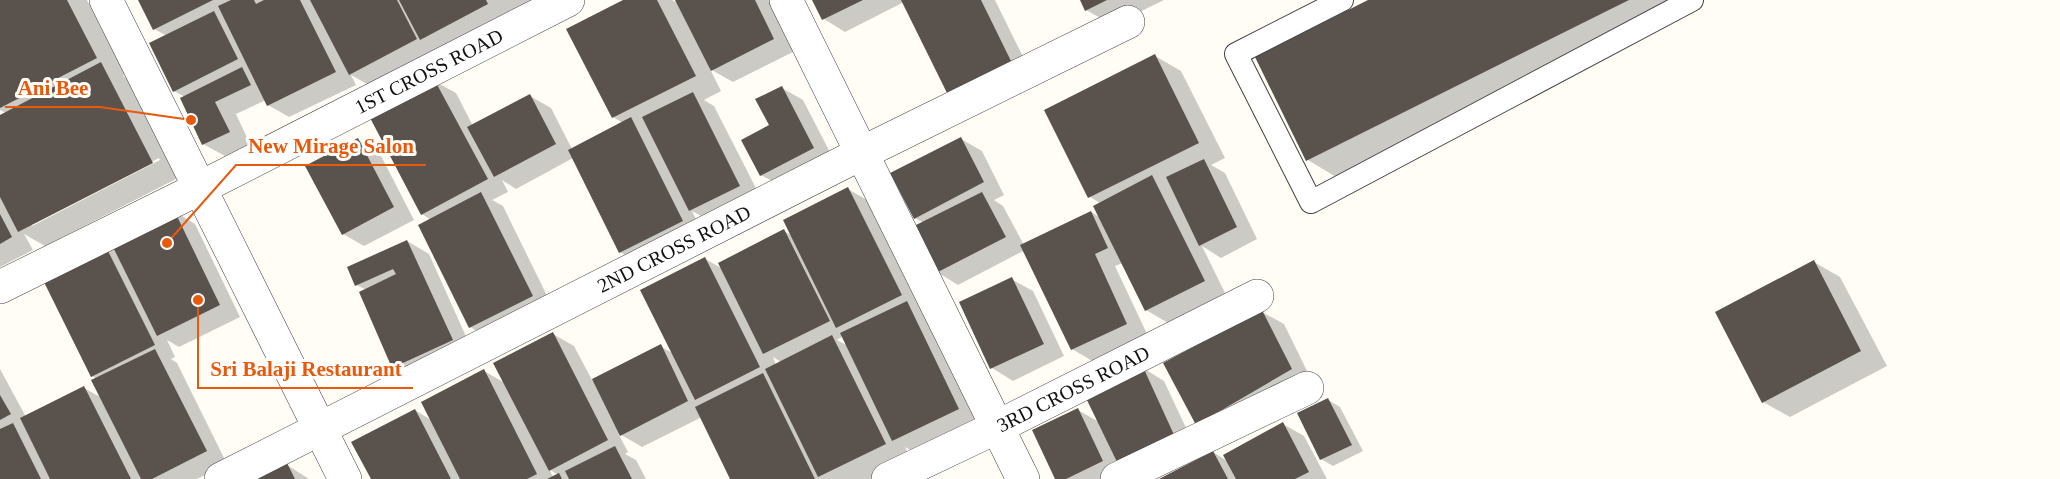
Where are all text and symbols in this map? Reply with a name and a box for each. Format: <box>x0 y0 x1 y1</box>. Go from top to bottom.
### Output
street label: 1ST CROSS ROAD <box>351 24 506 118</box>
callout: Ani Bee <box>5 68 100 107</box>
text: Ani Bee <box>18 76 88 100</box>
callout: New Mirage Salon <box>236 126 426 165</box>
text: New Mirage Salon <box>248 134 414 158</box>
street label: 2ND CROSS ROAD <box>593 201 754 297</box>
street label: 3RD CROSS ROAD <box>993 341 1153 436</box>
callout: Sri Balaji Restaurant <box>198 349 413 388</box>
text: Sri Balaji Restaurant <box>210 357 402 381</box>

